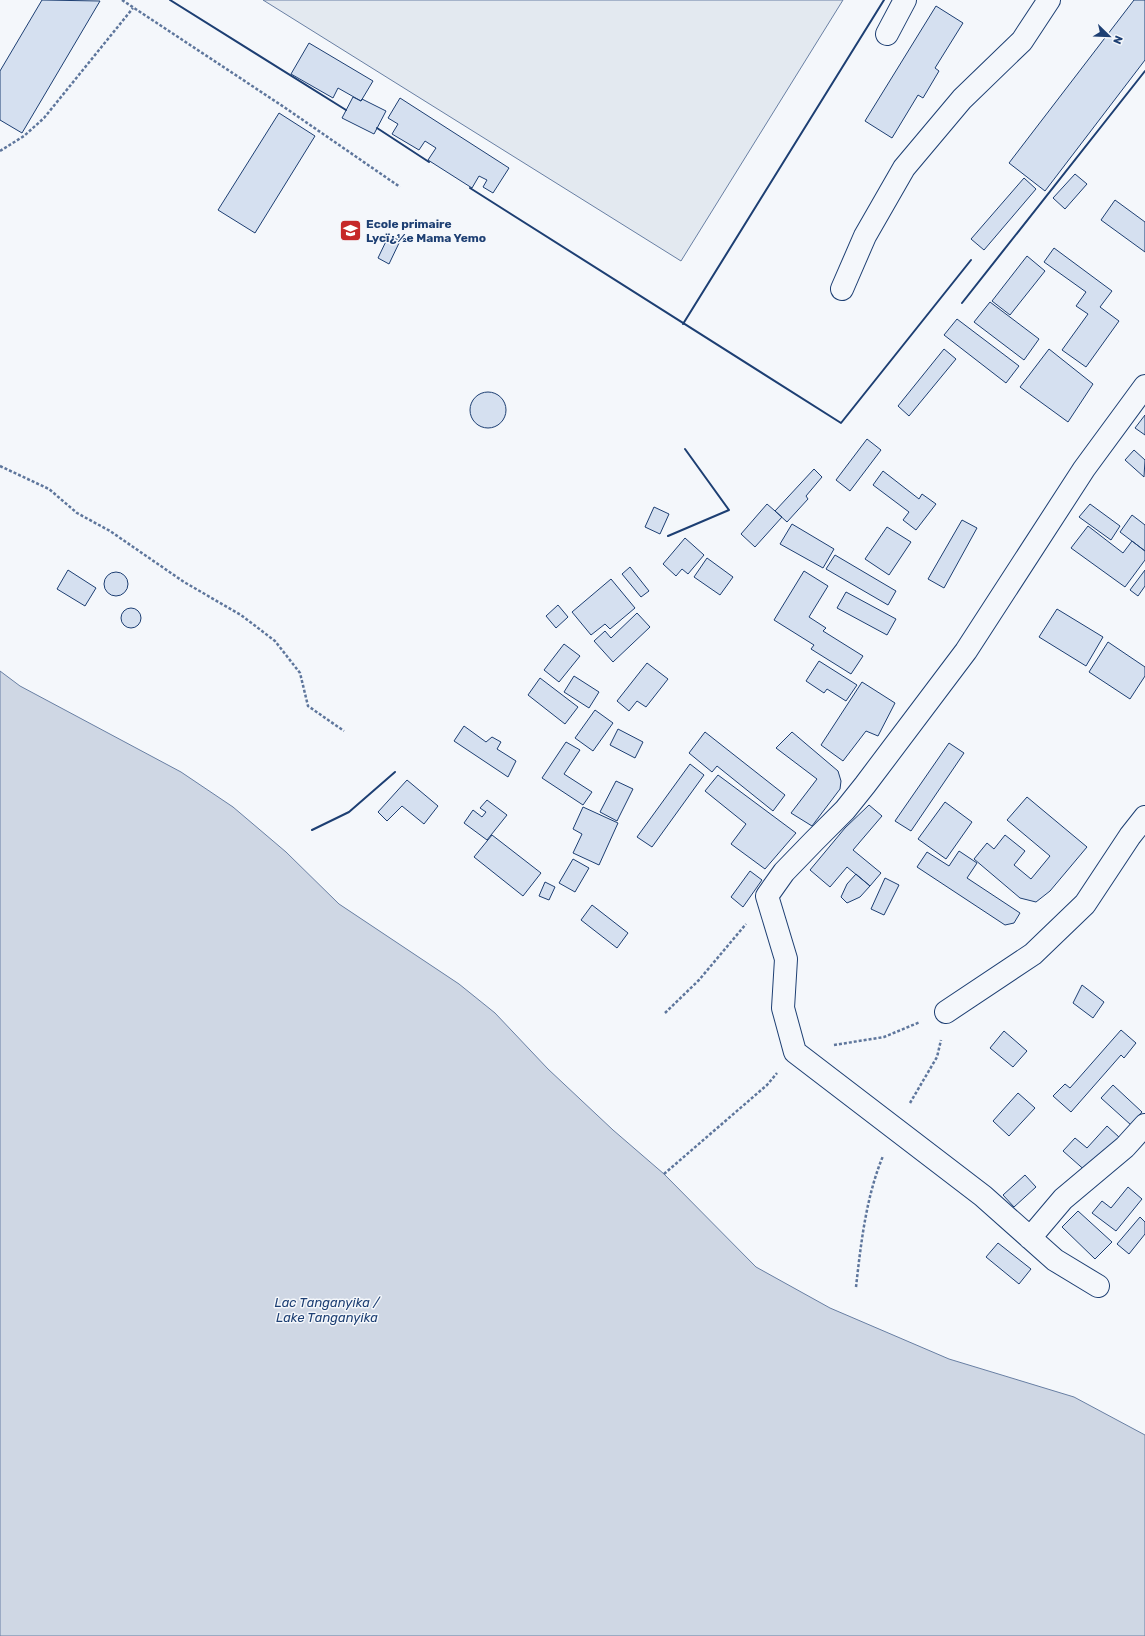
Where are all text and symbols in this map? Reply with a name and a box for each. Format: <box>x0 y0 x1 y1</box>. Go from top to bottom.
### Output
north arrow <box>1089 16 1129 56</box>
text: N <box>1110 34 1125 46</box>
place label: Ecole primaire Lycï¿½e Mama Yemo <box>366 217 486 245</box>
school or university icon: Ecole primaire Lycï¿½e Mama Yemo <box>337 218 363 244</box>
water label: Lac Tanganyika / Lake Tanganyika <box>274 1295 381 1326</box>

